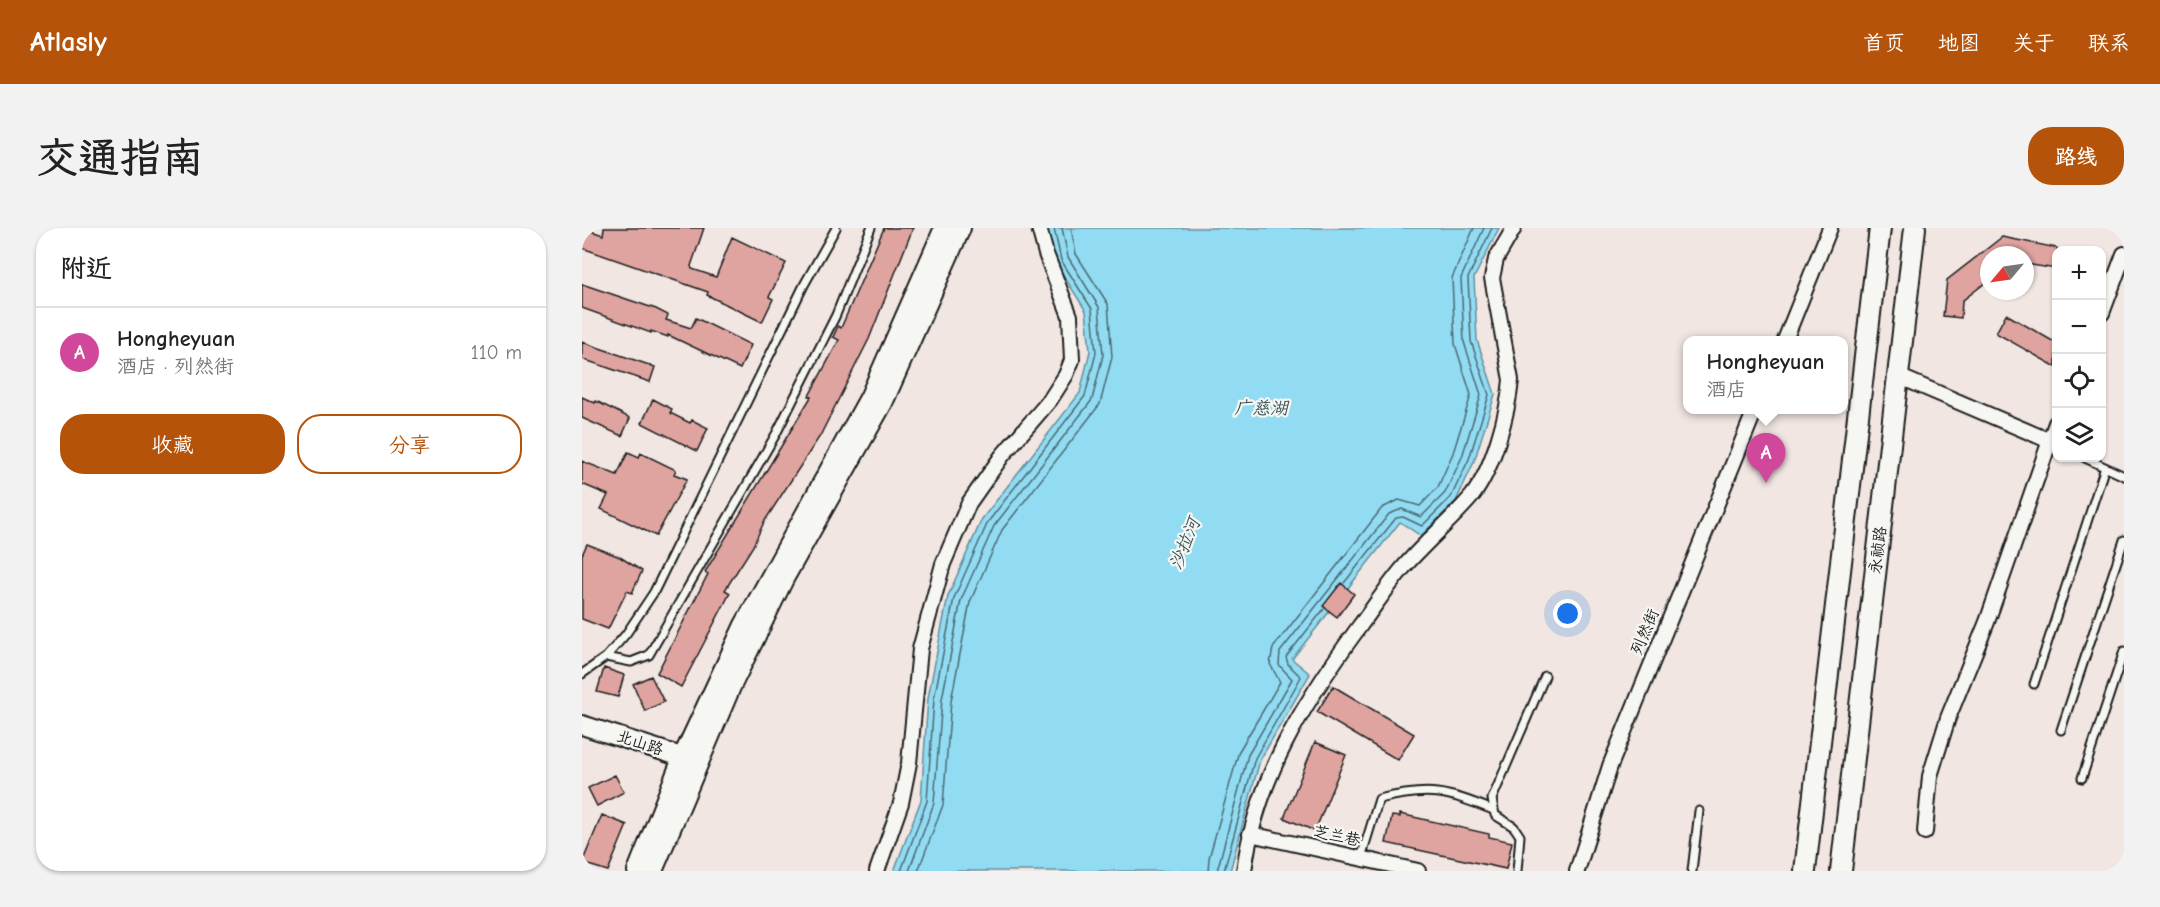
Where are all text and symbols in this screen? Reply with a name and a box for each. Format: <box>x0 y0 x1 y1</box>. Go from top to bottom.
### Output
text: Atlasly <box>30 26 107 58</box>
text: 首页 <box>1863 31 1905 55</box>
text: 地图 <box>1938 31 1980 55</box>
text: 关于 <box>2013 31 2055 55</box>
text: 联系 <box>2088 31 2130 55</box>
button: 路线 <box>2028 127 2124 185</box>
text: 交通指南 <box>36 134 204 183</box>
north arrow <box>1980 246 2034 300</box>
map controls <box>2052 246 2106 462</box>
button: + <box>2052 246 2106 300</box>
text: 附近 <box>60 254 112 284</box>
button: − <box>2052 300 2106 354</box>
text: Hongheyuan <box>117 326 235 352</box>
popup <box>1683 336 1848 414</box>
text: A <box>74 341 85 364</box>
text: 110 m <box>471 341 522 364</box>
text: Hongheyuan <box>1706 349 1825 375</box>
button: locate <box>2052 354 2106 408</box>
text: 酒店 · 列然街 <box>117 355 234 378</box>
text: 酒店 <box>1706 378 1746 401</box>
water label: 广慈湖 <box>1234 398 1290 419</box>
button: layers <box>2052 408 2106 462</box>
button: 收藏 <box>60 414 285 474</box>
button: 分享 <box>297 414 522 474</box>
pin: A <box>1746 434 1786 483</box>
water label: 沙拉河 <box>1165 512 1206 573</box>
street label: 永祯路 <box>1866 525 1890 575</box>
your location <box>1553 599 1582 628</box>
street label: 列然街 <box>1627 606 1663 658</box>
street label: 北山路 <box>614 727 666 759</box>
street label: 芝兰巷 <box>1312 822 1362 850</box>

